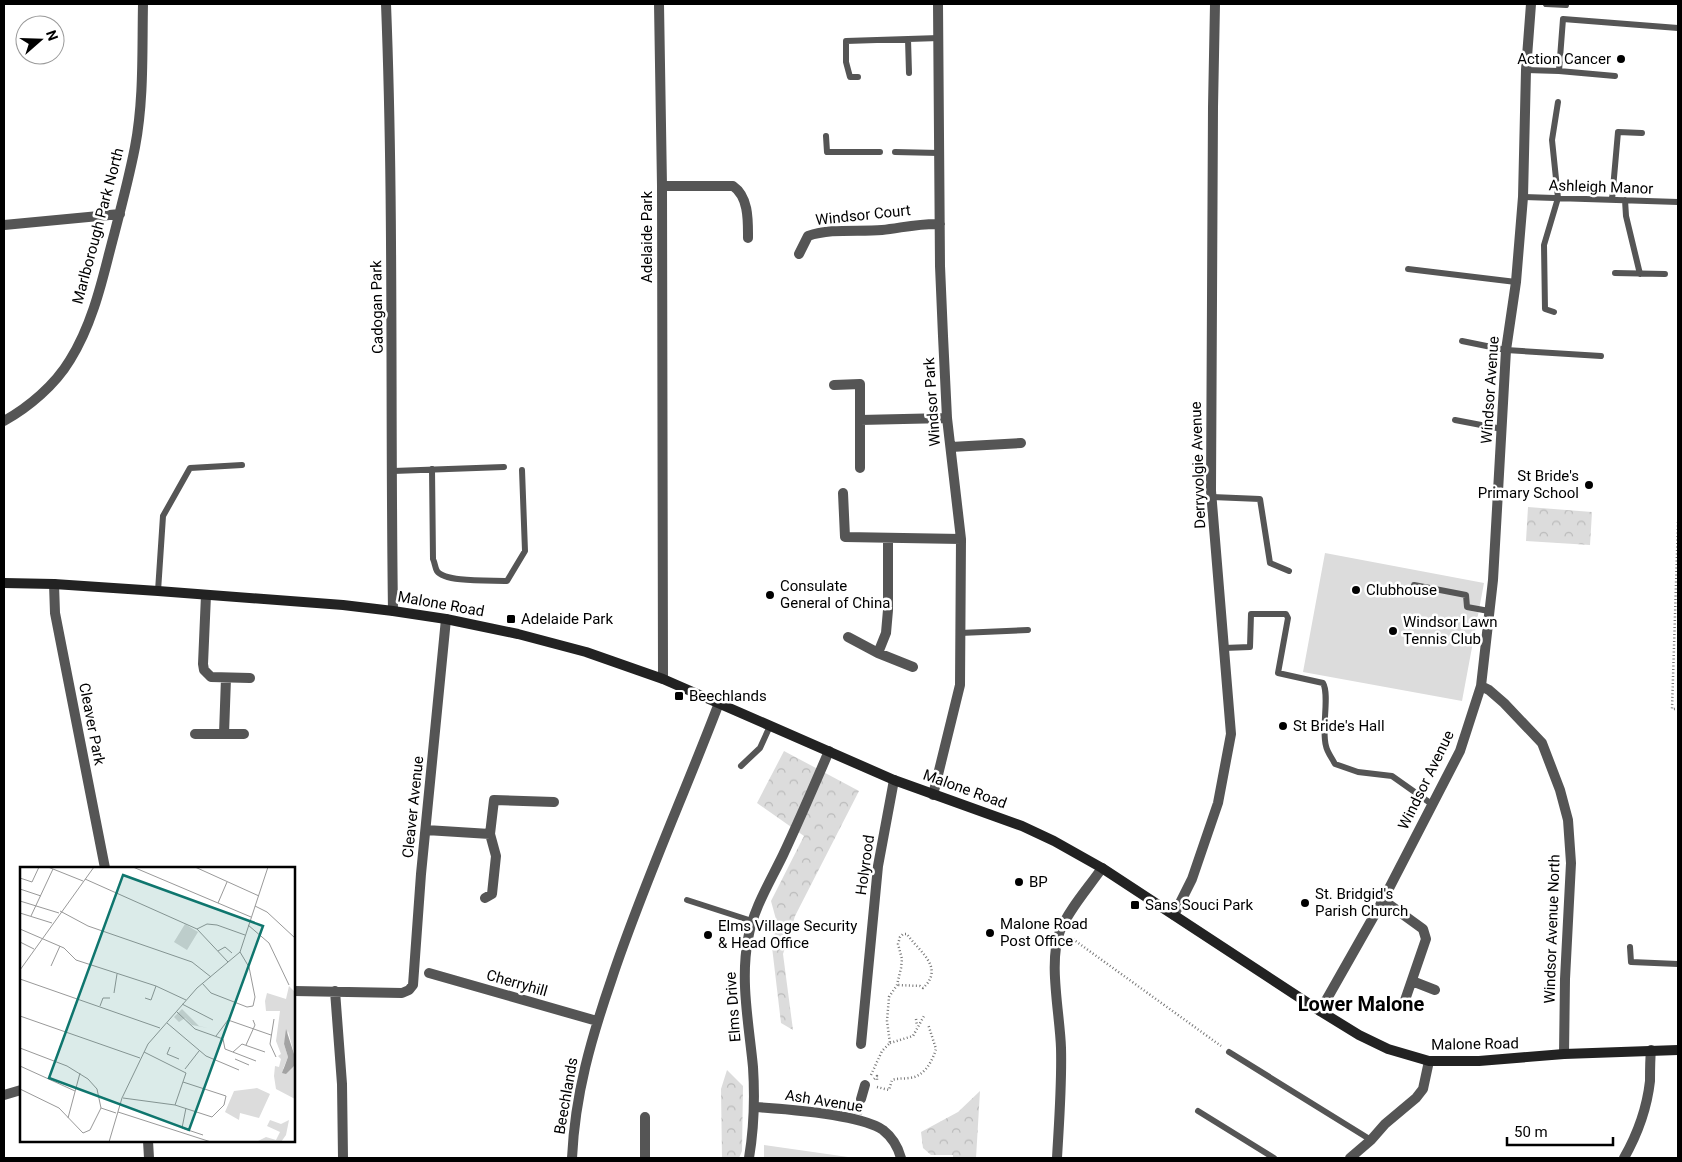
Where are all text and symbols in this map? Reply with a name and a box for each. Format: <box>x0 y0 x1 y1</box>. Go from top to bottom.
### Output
north arrow <box>15 15 65 65</box>
text: N <box>43 28 61 43</box>
place label: Action Cancer <box>1517 50 1611 68</box>
marker: Action Cancer <box>1615 53 1627 65</box>
street label: Marlborough Park North <box>68 146 128 306</box>
street label: Ashleigh Manor <box>1548 176 1654 198</box>
street label: Adelaide Park <box>638 191 656 283</box>
street label: Windsor Court <box>814 201 912 229</box>
street label: Cadogan Park <box>367 260 387 354</box>
street label: Windsor Avenue <box>1477 336 1503 444</box>
street label: Windsor Park <box>920 357 944 447</box>
street label: Derryvolgie Avenue <box>1187 401 1209 529</box>
place label: St Bride's Primary School <box>1478 467 1579 502</box>
marker: St Bride's Primary School <box>1583 479 1595 491</box>
place label: Consulate General of China <box>780 577 890 612</box>
place label: Clubhouse <box>1366 581 1437 599</box>
marker: Clubhouse <box>1350 584 1362 596</box>
street label: Malone Road <box>396 588 486 620</box>
marker: Consulate General of China <box>764 589 776 601</box>
place label: Adelaide Park <box>521 610 613 628</box>
marker: Adelaide Park <box>505 613 517 625</box>
place label: Windsor Lawn Tennis Club <box>1403 613 1498 648</box>
marker: Windsor Lawn Tennis Club <box>1387 625 1399 637</box>
street label: Cleaver Park <box>75 681 109 767</box>
place label: Beechlands <box>689 687 767 705</box>
marker: Beechlands <box>673 690 685 702</box>
place label: St Bride's Hall <box>1293 717 1385 735</box>
marker: St Bride's Hall <box>1277 720 1289 732</box>
street label: Windsor Avenue <box>1394 728 1458 832</box>
street label: Cleaver Avenue <box>399 755 427 859</box>
street label: Malone Road <box>921 766 1009 812</box>
street label: Holyrood <box>852 834 878 896</box>
street label: Windsor Avenue North <box>1540 854 1564 1004</box>
inset map <box>20 867 295 1142</box>
place label: BP <box>1029 873 1048 891</box>
marker: BP <box>1013 876 1025 888</box>
place label: St. Bridgid's Parish Church <box>1315 885 1408 920</box>
place label: Sans Souci Park <box>1145 896 1253 914</box>
marker: St. Bridgid's Parish Church <box>1299 897 1311 909</box>
marker: Sans Souci Park <box>1129 899 1141 911</box>
place label: Malone Road Post Office <box>1000 915 1088 950</box>
place label: Elms Village Security & Head Office <box>718 917 857 952</box>
marker: Malone Road Post Office <box>984 927 996 939</box>
marker: Elms Village Security & Head Office <box>702 929 714 941</box>
street label: Cherryhill <box>484 966 550 1000</box>
street label: Elms Drive <box>722 971 744 1043</box>
district label: Lower Malone <box>1298 992 1425 1016</box>
street label: Malone Road <box>1431 1034 1519 1054</box>
street label: Beechlands <box>550 1056 582 1136</box>
street label: Ash Avenue <box>784 1086 864 1116</box>
scale bar <box>1507 1114 1613 1146</box>
text: 50 m <box>1514 1123 1548 1141</box>

